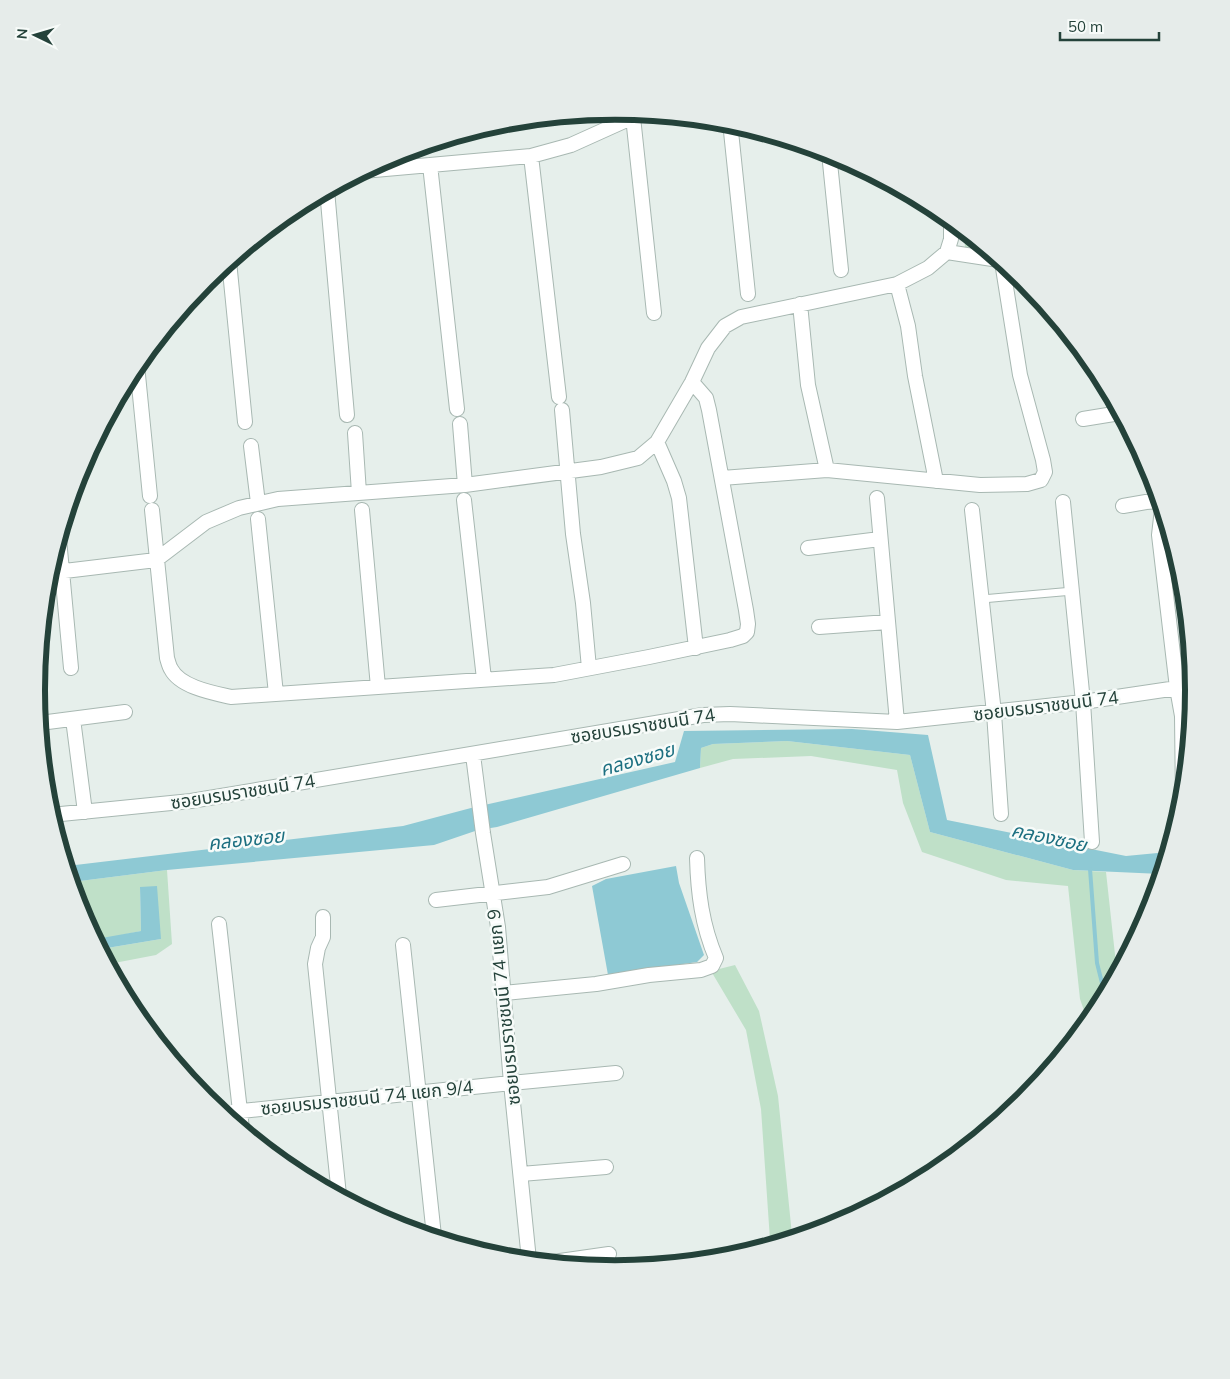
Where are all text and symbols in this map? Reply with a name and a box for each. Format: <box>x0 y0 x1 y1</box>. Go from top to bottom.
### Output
north arrow <box>10 10 60 60</box>
scale bar <box>1060 10 1159 42</box>
text: 50 m <box>1068 17 1103 36</box>
text: N <box>13 28 31 40</box>
street label: ซอยบรมราชชนนี 74 <box>972 685 1120 726</box>
street label: ซอยบรมราชชนนี 74 <box>569 703 717 748</box>
water label: คลองซอย <box>597 736 679 781</box>
street label: ซอยบรมราชชนนี 74 <box>169 769 317 814</box>
water label: คลองซอย <box>1009 817 1091 857</box>
water label: คลองซอย <box>207 823 287 855</box>
street label: ซอยบรมราชชนนี 74 แยก 9 <box>482 908 525 1106</box>
street label: ซอยบรมราชชนนี 74 แยก 9/4 <box>260 1075 474 1120</box>

